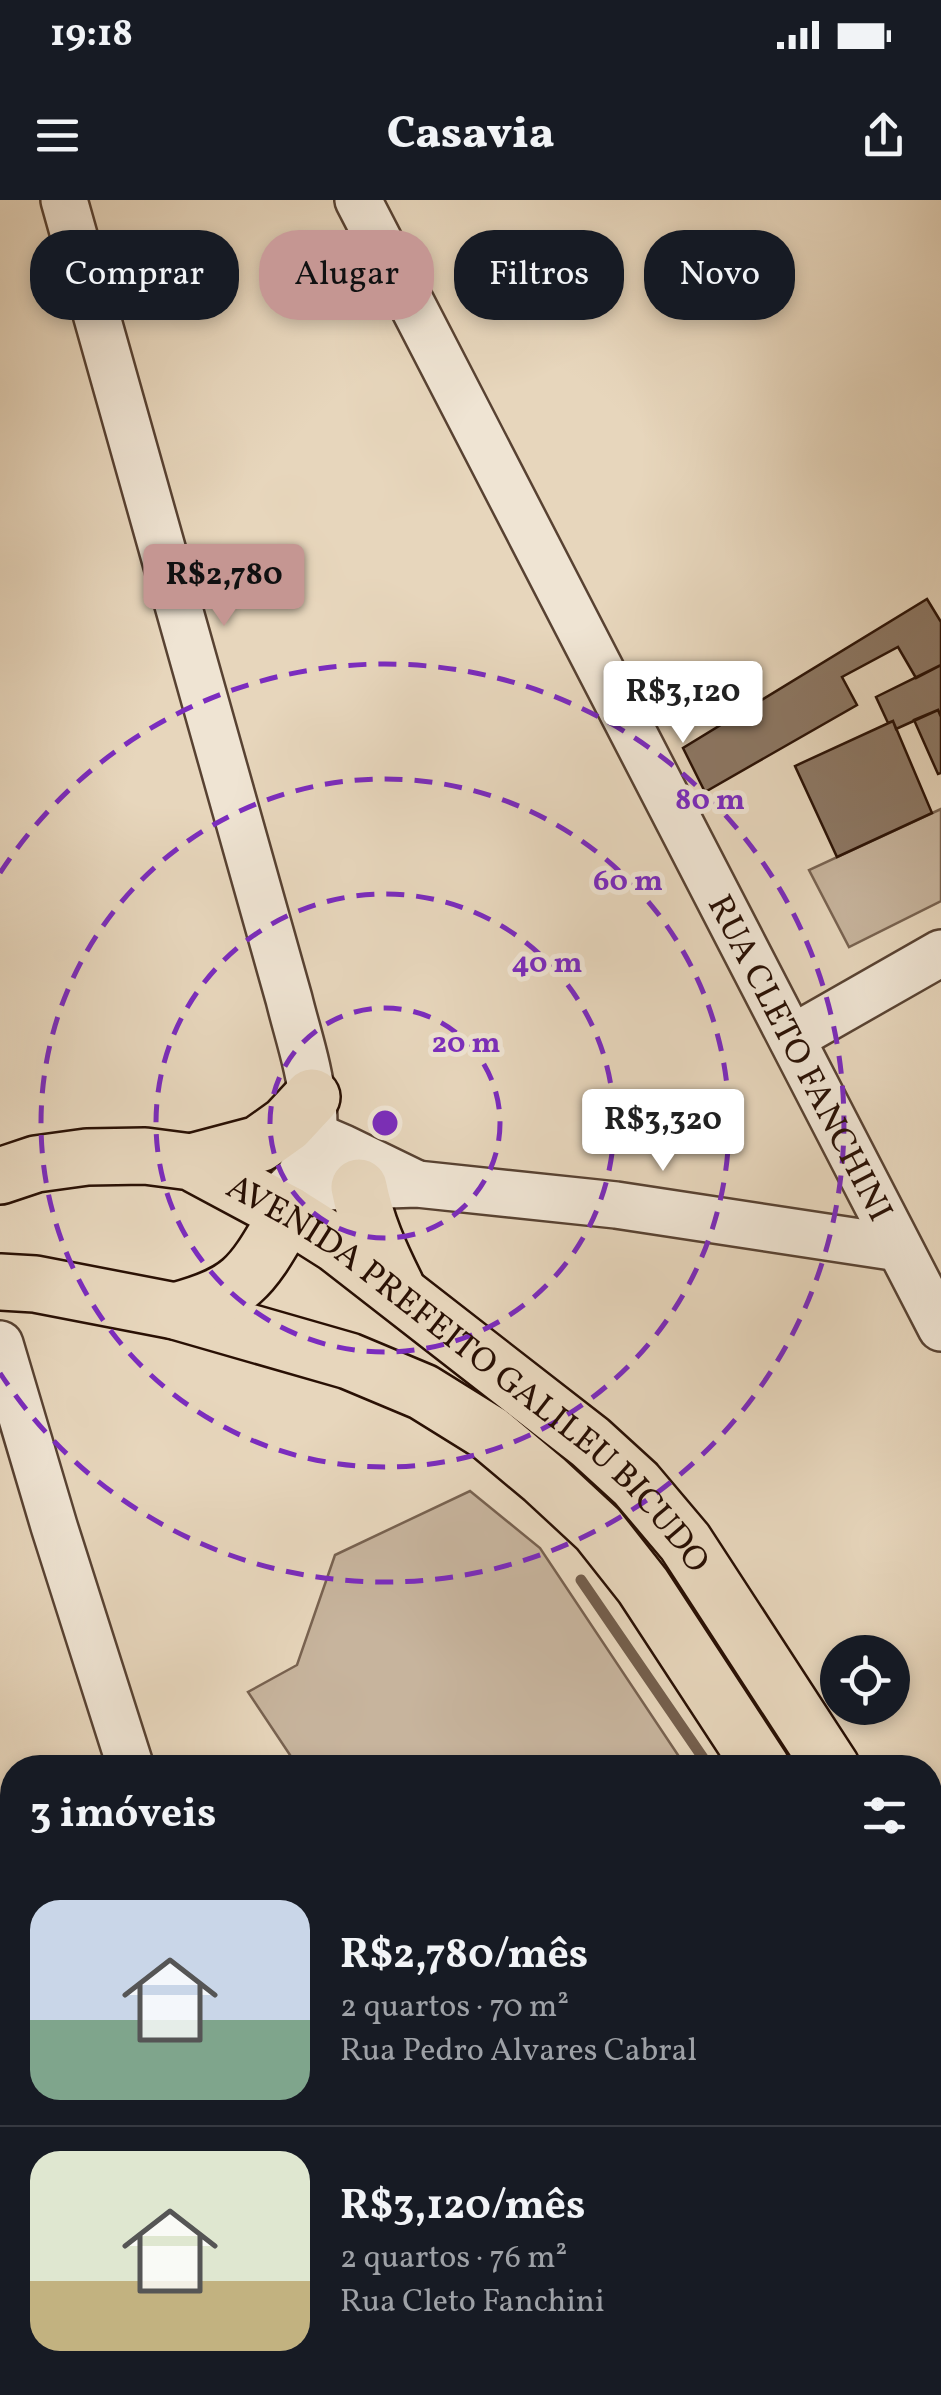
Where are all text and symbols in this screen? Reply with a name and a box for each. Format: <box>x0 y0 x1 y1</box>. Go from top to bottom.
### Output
text: 19:18 <box>50 9 133 62</box>
text: Casavia <box>387 104 554 167</box>
icon: menu <box>30 108 85 163</box>
icon: share <box>856 108 911 163</box>
chip: Comprar <box>30 230 239 320</box>
chip: Alugar <box>259 230 434 320</box>
chip: Filtros <box>454 230 624 320</box>
chip: Novo <box>644 230 795 320</box>
pin: R$2,780 <box>132 544 316 629</box>
text: R$2,780 <box>165 554 283 598</box>
pin: R$3,120 <box>591 661 775 746</box>
text: R$3,120 <box>626 671 740 715</box>
text: 80 m <box>675 780 745 822</box>
text: 60 m <box>593 861 663 903</box>
street label: RUA CLETO FANCHINI <box>694 887 903 1230</box>
text: 40 m <box>511 943 583 985</box>
text: 20 m <box>432 1023 500 1065</box>
pin: R$3,320 <box>571 1089 755 1174</box>
text: R$3,320 <box>604 1099 722 1143</box>
centre of rings <box>367 1105 403 1141</box>
street label: AVENIDA PREFEITO GALILEU BICUDO <box>217 1164 720 1583</box>
map controls <box>820 1635 910 1725</box>
button: locate <box>820 1635 910 1725</box>
text: 3 imóveis <box>30 1786 216 1845</box>
icon: filters <box>857 1788 912 1843</box>
text: R$2,780/mês <box>340 1927 588 1986</box>
icon: home <box>110 1940 230 2060</box>
text: 2 quartos · 70 m² <box>340 1986 569 2030</box>
text: Rua Pedro Alvares Cabral <box>340 2030 697 2074</box>
text: R$3,120/mês <box>340 2178 585 2237</box>
icon: home <box>110 2191 230 2311</box>
text: 2 quartos · 76 m² <box>340 2237 567 2281</box>
text: Rua Cleto Fanchini <box>340 2281 605 2325</box>

